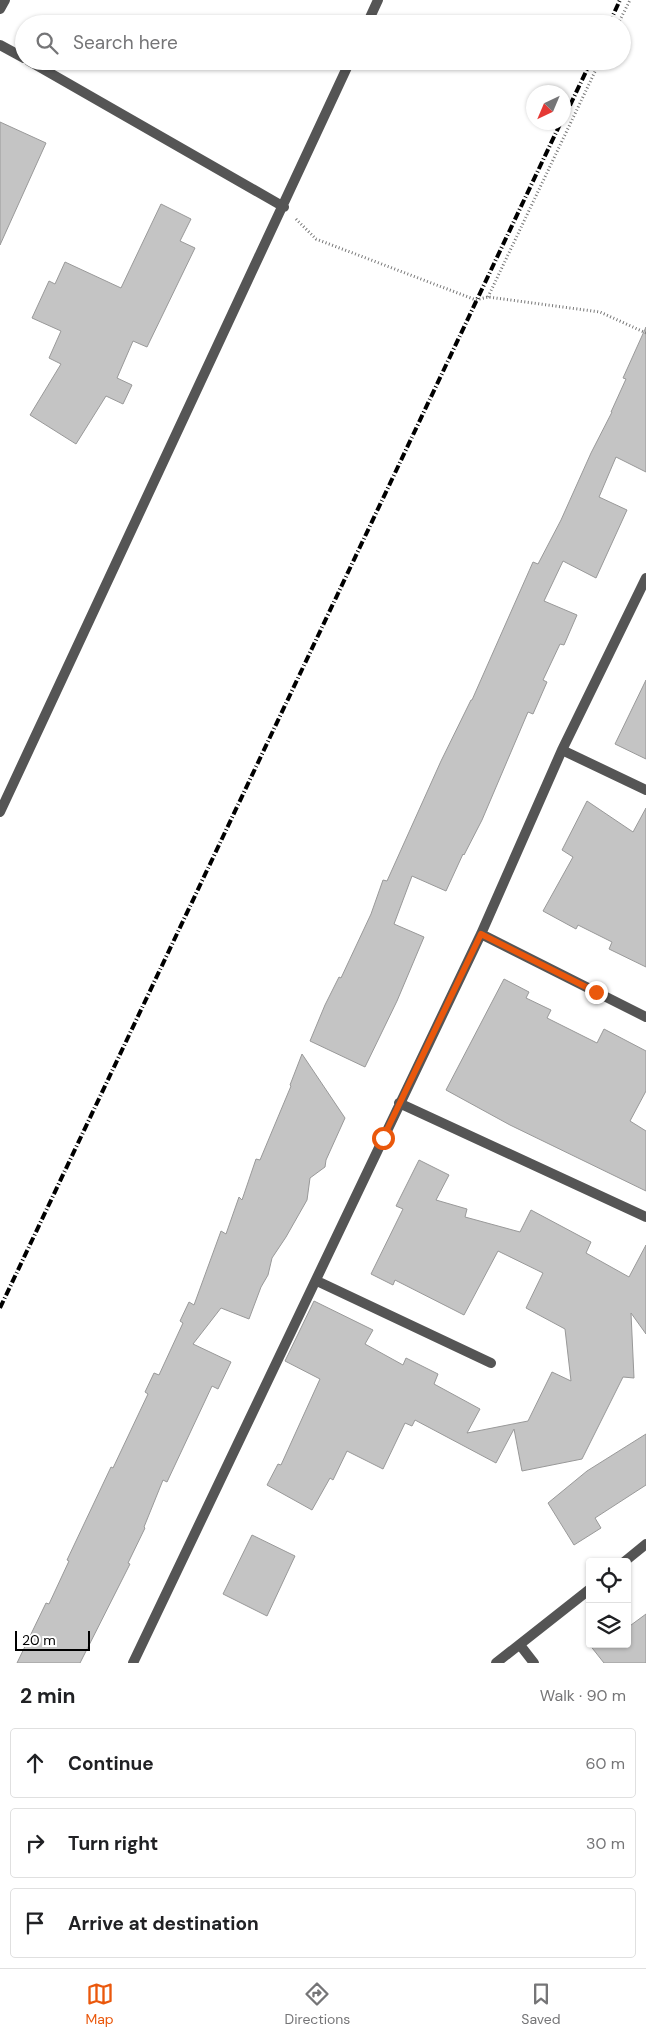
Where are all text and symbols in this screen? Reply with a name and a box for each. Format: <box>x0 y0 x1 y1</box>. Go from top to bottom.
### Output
search box <box>15 15 631 70</box>
icon: search <box>33 29 61 57</box>
text: Search here <box>73 30 178 55</box>
north arrow <box>526 85 571 130</box>
route end <box>585 981 608 1004</box>
route start <box>372 1127 395 1150</box>
map controls <box>586 1558 631 1648</box>
button: locate <box>586 1558 631 1603</box>
button: layers <box>586 1603 631 1648</box>
scale bar <box>15 1628 90 1651</box>
text: 20 m <box>22 1631 56 1649</box>
text: 2 min <box>20 1682 76 1710</box>
text: Walk · 90 m <box>540 1685 626 1706</box>
icon: ahead <box>21 1749 49 1777</box>
text: Continue <box>68 1751 154 1776</box>
text: 60 m <box>585 1753 625 1774</box>
icon: right <box>21 1829 49 1857</box>
text: Turn right <box>68 1831 158 1856</box>
text: 30 m <box>586 1833 625 1854</box>
icon: arrive <box>21 1909 49 1937</box>
text: Arrive at destination <box>68 1911 259 1936</box>
tab: Map <box>85 1980 114 2028</box>
tab: Directions <box>285 1980 350 2028</box>
tab: Saved <box>521 1980 561 2028</box>

